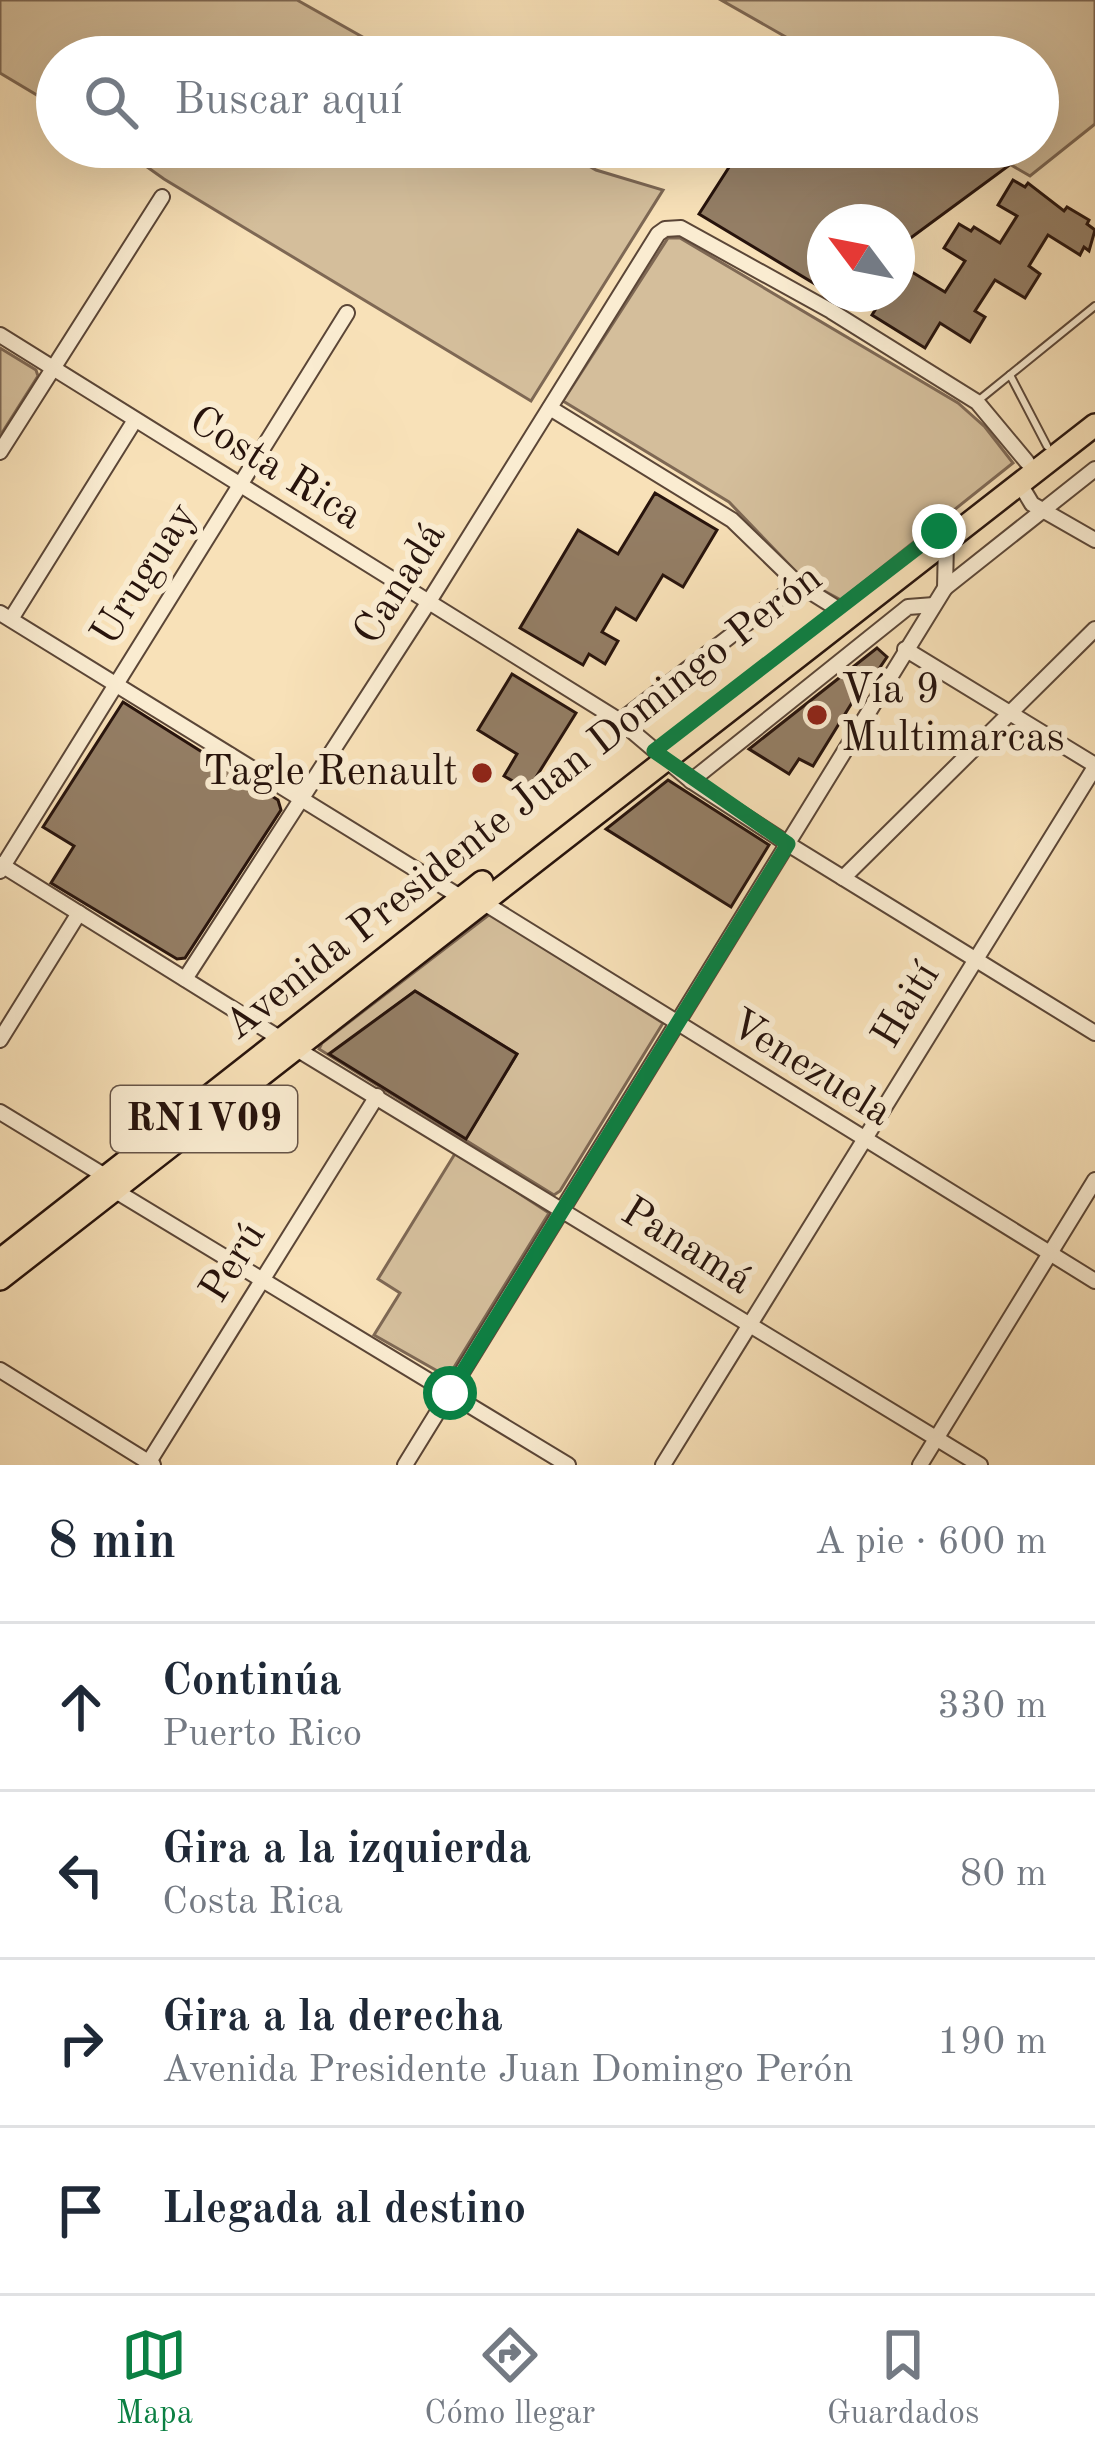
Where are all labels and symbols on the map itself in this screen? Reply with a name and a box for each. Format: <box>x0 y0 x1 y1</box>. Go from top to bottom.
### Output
north arrow <box>807 204 915 312</box>
street label: Costa Rica <box>181 400 369 538</box>
street label: Uruguay <box>85 496 205 654</box>
route end <box>912 504 966 558</box>
street label: Canadá <box>347 516 455 652</box>
street label: Avenida Presidente Juan Domingo Perón <box>218 557 830 1049</box>
place label: Vía 9 Multimarcas <box>841 670 1065 760</box>
marker: Vía 9 Multimarcas <box>804 702 830 728</box>
place label: Tagle Renault <box>203 752 458 794</box>
marker: Tagle Renault <box>469 760 495 786</box>
street label: Haití <box>866 956 949 1056</box>
street label: Venezuela <box>722 1003 898 1135</box>
road number: RN1V09 <box>111 1086 297 1152</box>
street label: Panamá <box>613 1191 759 1303</box>
street label: Perú <box>194 1216 274 1310</box>
route start <box>423 1366 477 1420</box>

